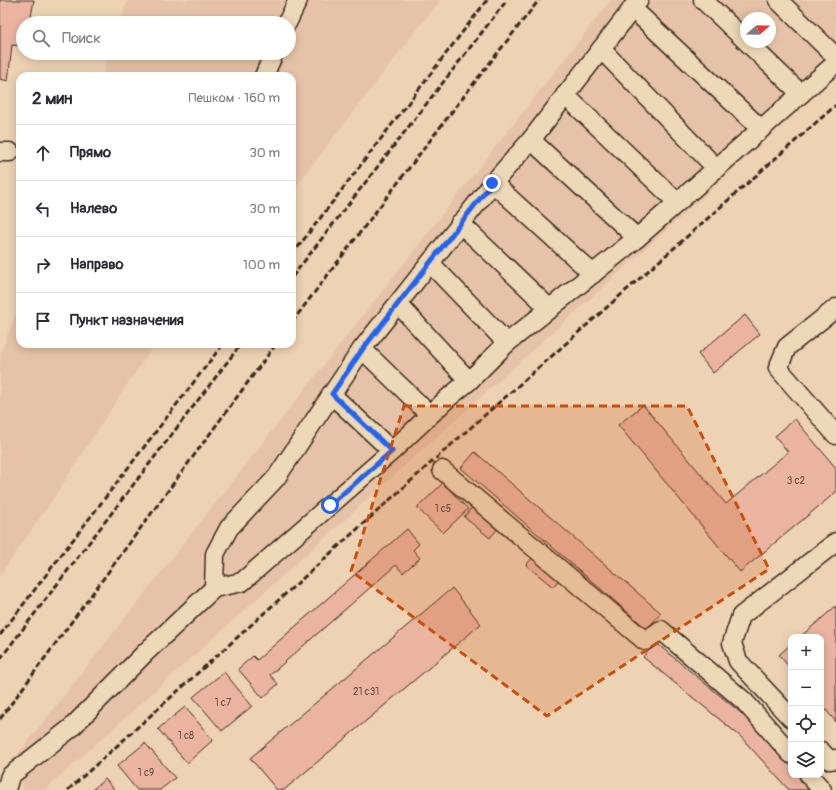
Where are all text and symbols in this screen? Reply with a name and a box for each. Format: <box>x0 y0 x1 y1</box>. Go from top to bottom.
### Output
north arrow <box>740 12 776 48</box>
search box <box>16 16 296 60</box>
icon: search <box>30 27 52 49</box>
text: Поиск <box>62 29 101 48</box>
text: 2 мин <box>32 88 72 109</box>
text: Пешком · 160 m <box>189 90 280 106</box>
icon: ahead <box>32 142 54 164</box>
text: Прямо <box>70 143 111 162</box>
text: 30 m <box>250 145 280 161</box>
route end <box>483 174 501 192</box>
icon: left <box>32 198 54 220</box>
text: Налево <box>70 199 117 218</box>
text: 30 m <box>250 201 280 217</box>
icon: right <box>32 254 54 276</box>
text: Направо <box>70 255 124 274</box>
text: 100 m <box>243 257 280 273</box>
icon: arrive <box>32 310 54 332</box>
text: Пункт назначения <box>70 311 184 330</box>
house number: 3 с2 <box>787 475 806 487</box>
route start <box>321 496 339 514</box>
house number: 1 с5 <box>435 503 451 515</box>
map controls <box>788 634 824 778</box>
button: + <box>788 634 824 670</box>
button: − <box>788 670 824 706</box>
house number: 21 с31 <box>353 686 379 698</box>
house number: 1 с7 <box>215 697 232 709</box>
button: locate <box>788 706 824 742</box>
house number: 1 с8 <box>178 730 194 742</box>
button: layers <box>788 742 824 778</box>
house number: 1 с9 <box>138 767 154 779</box>

